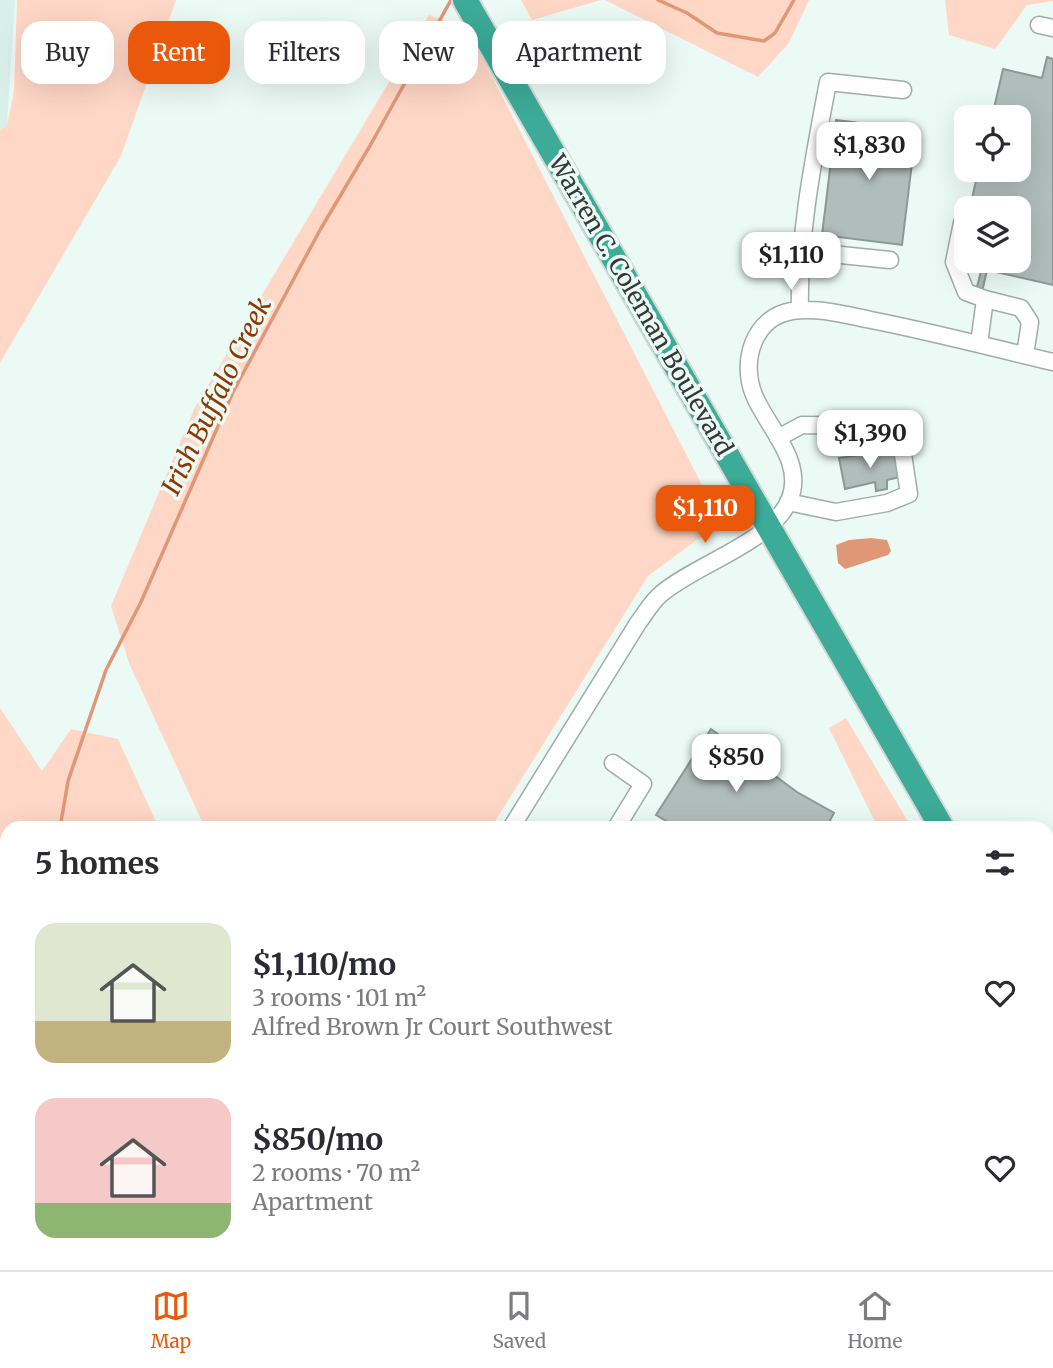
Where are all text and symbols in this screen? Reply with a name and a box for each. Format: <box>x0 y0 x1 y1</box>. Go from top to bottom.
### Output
chip: Buy <box>21 21 114 84</box>
chip: Rent <box>128 21 230 84</box>
chip: Filters <box>244 21 365 84</box>
chip: New <box>379 21 478 84</box>
chip: Apartment <box>492 21 666 84</box>
map controls <box>954 105 1031 273</box>
button: locate <box>954 105 1031 182</box>
pin: $1,830 <box>812 122 926 182</box>
text: $1,830 <box>832 130 906 159</box>
street label: Warren C. Coleman Boulevard <box>541 148 740 461</box>
button: layers <box>954 196 1031 273</box>
pin: $1,110 <box>734 232 848 292</box>
text: $1,110 <box>758 240 824 269</box>
water label: Irish Buffalo Creek <box>154 292 278 500</box>
pin: $1,390 <box>813 410 927 470</box>
text: $1,390 <box>833 418 907 447</box>
pin: $1,110 <box>648 486 762 545</box>
text: $1,110 <box>672 493 738 522</box>
pin: $850 <box>695 734 777 794</box>
text: $850 <box>708 742 764 771</box>
text: 5 homes <box>35 844 160 882</box>
icon: filters <box>981 844 1019 882</box>
text: $1,110/mo <box>252 945 396 983</box>
icon: home <box>91 951 175 1035</box>
icon: heart <box>981 974 1019 1012</box>
text: 3 rooms · 101 m² <box>252 983 426 1012</box>
text: Alfred Brown Jr Court Southwest <box>252 1012 613 1041</box>
text: $850/mo <box>252 1120 383 1158</box>
icon: home <box>91 1126 175 1210</box>
icon: heart <box>981 1149 1019 1187</box>
text: 2 rooms · 70 m² <box>252 1158 420 1187</box>
text: Apartment <box>252 1187 373 1216</box>
tab: Map <box>151 1287 191 1353</box>
tab: Saved <box>492 1287 546 1353</box>
tab: Home <box>848 1287 902 1353</box>

